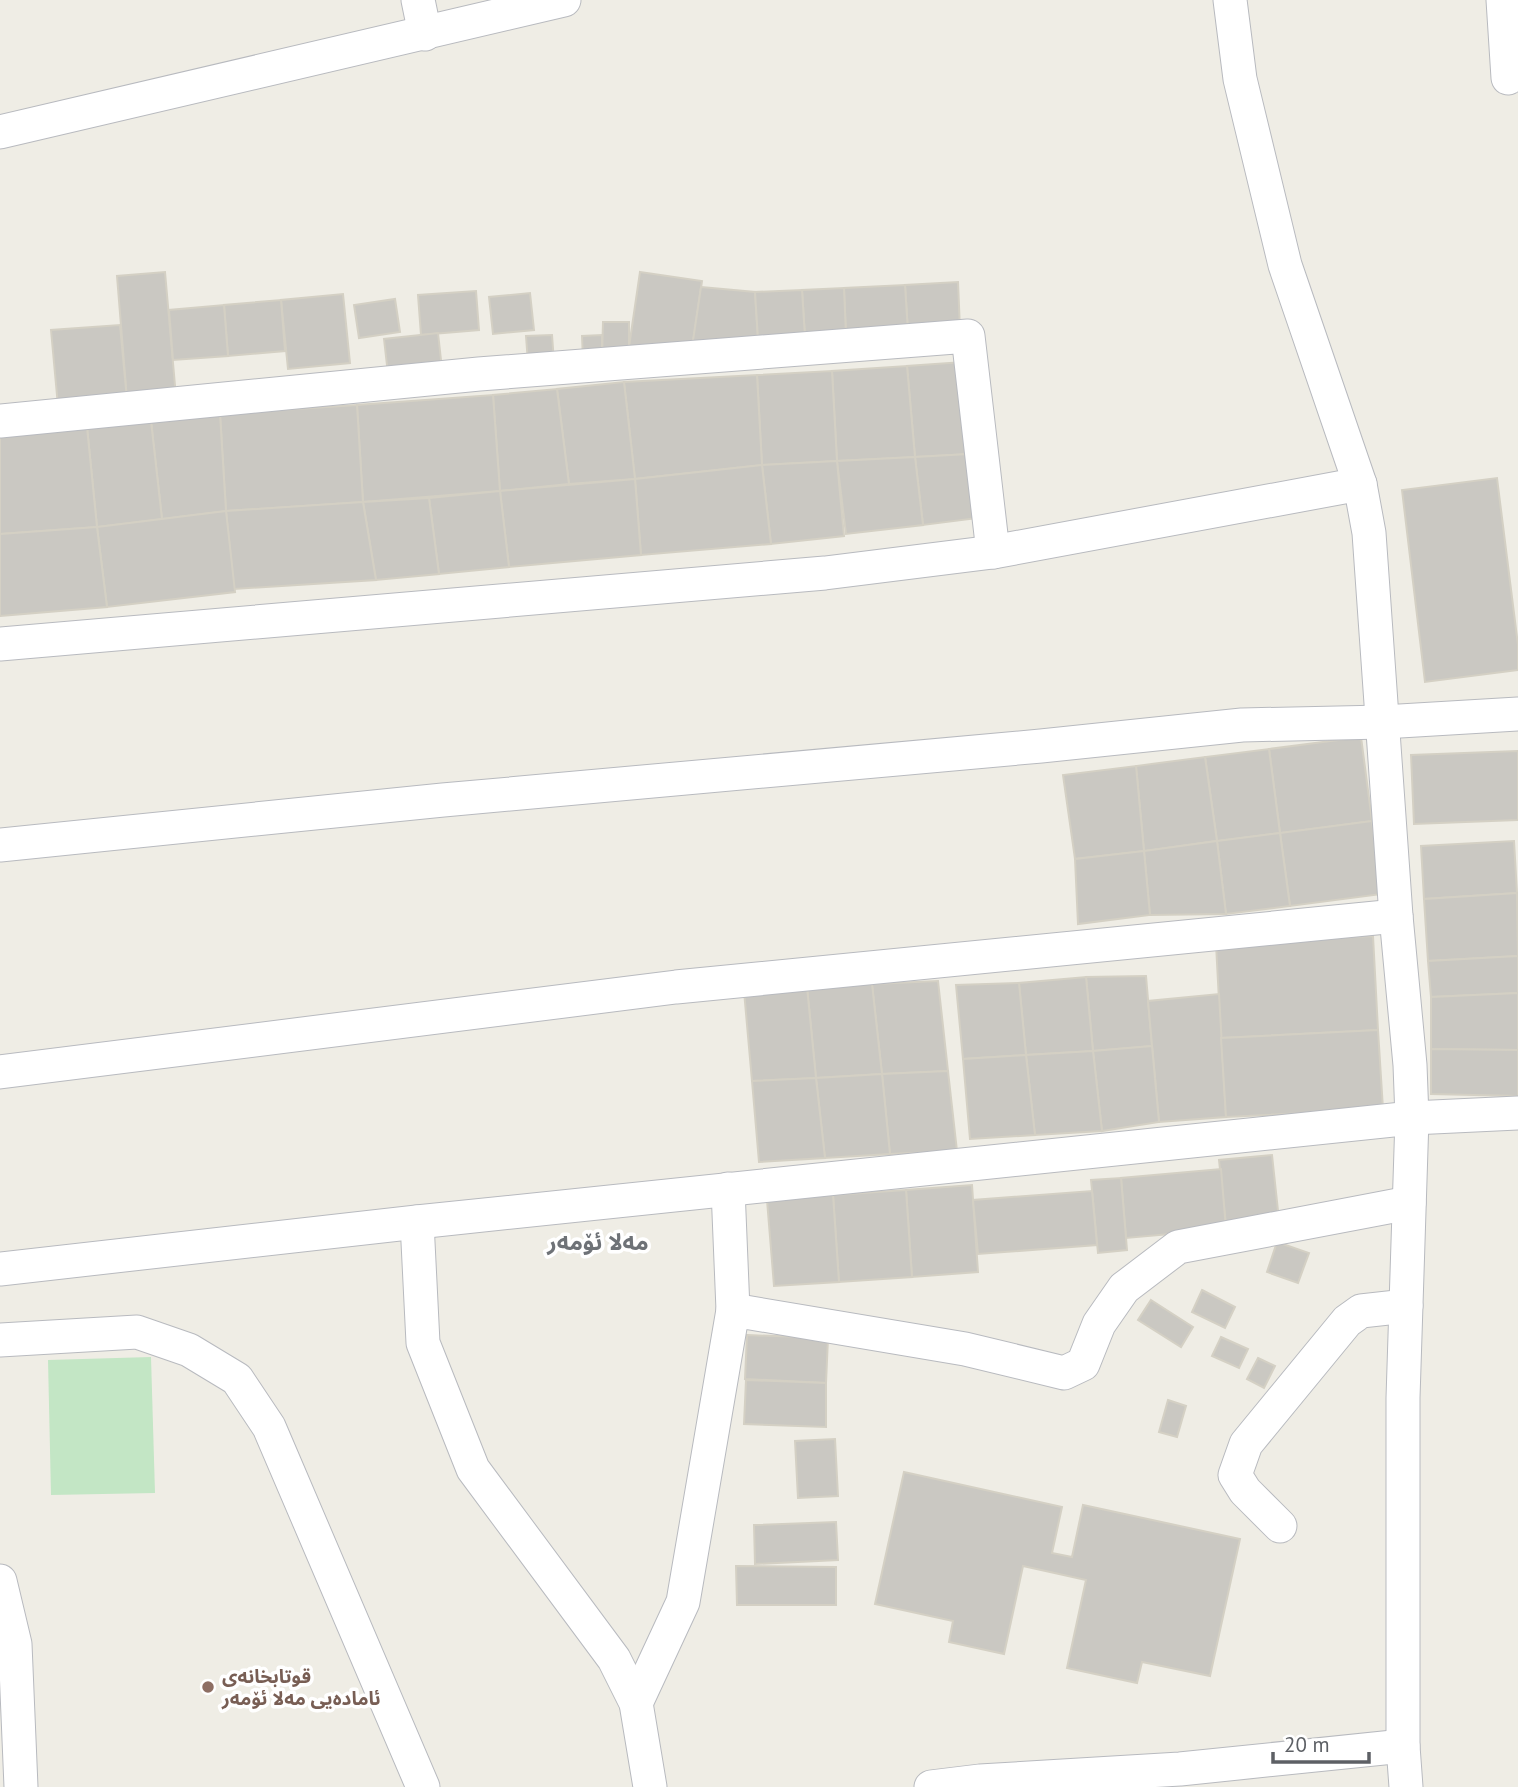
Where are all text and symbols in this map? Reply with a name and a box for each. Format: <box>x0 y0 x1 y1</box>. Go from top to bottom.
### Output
district label: مەلا ئۆمەر <box>546 1227 649 1256</box>
place label: قوتابخانەی ئامادەیی مەلا ئۆمەر <box>221 1664 381 1710</box>
marker: قوتابخانەی ئامادەیی مەلا ئۆمەر <box>200 1679 216 1695</box>
scale bar <box>1273 1720 1369 1764</box>
text: 20 m <box>1284 1731 1330 1758</box>

